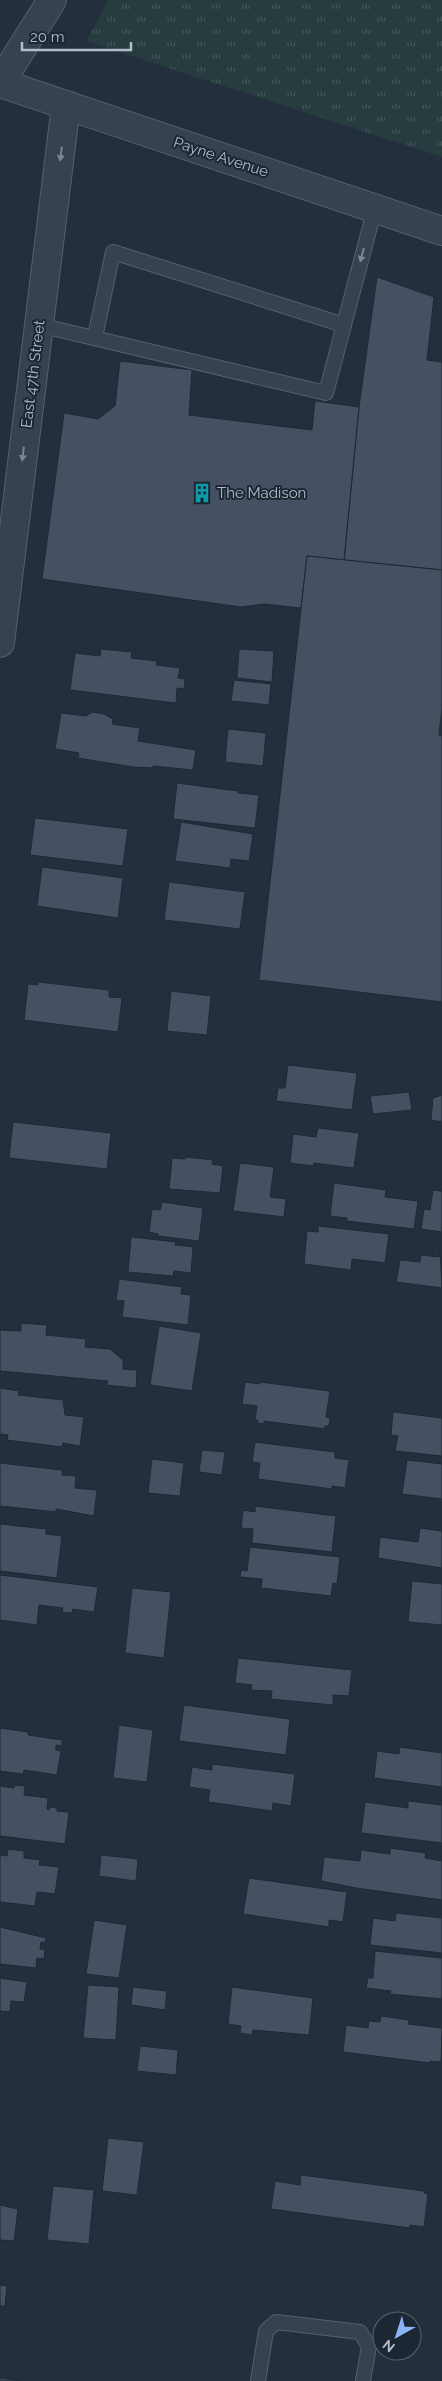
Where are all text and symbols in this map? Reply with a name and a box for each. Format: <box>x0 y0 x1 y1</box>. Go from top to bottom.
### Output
scale bar <box>22 20 131 52</box>
text: 20 m <box>30 28 65 46</box>
street label: Payne Avenue <box>171 133 271 181</box>
one-way arrow <box>57 146 65 162</box>
one-way arrow <box>358 248 366 263</box>
street label: East 47th Street <box>17 319 49 429</box>
one-way arrow <box>19 446 27 462</box>
building icon: The Madison <box>191 482 213 504</box>
place label: The Madison <box>217 484 306 502</box>
north arrow <box>372 2311 422 2361</box>
text: N <box>380 2337 398 2356</box>

